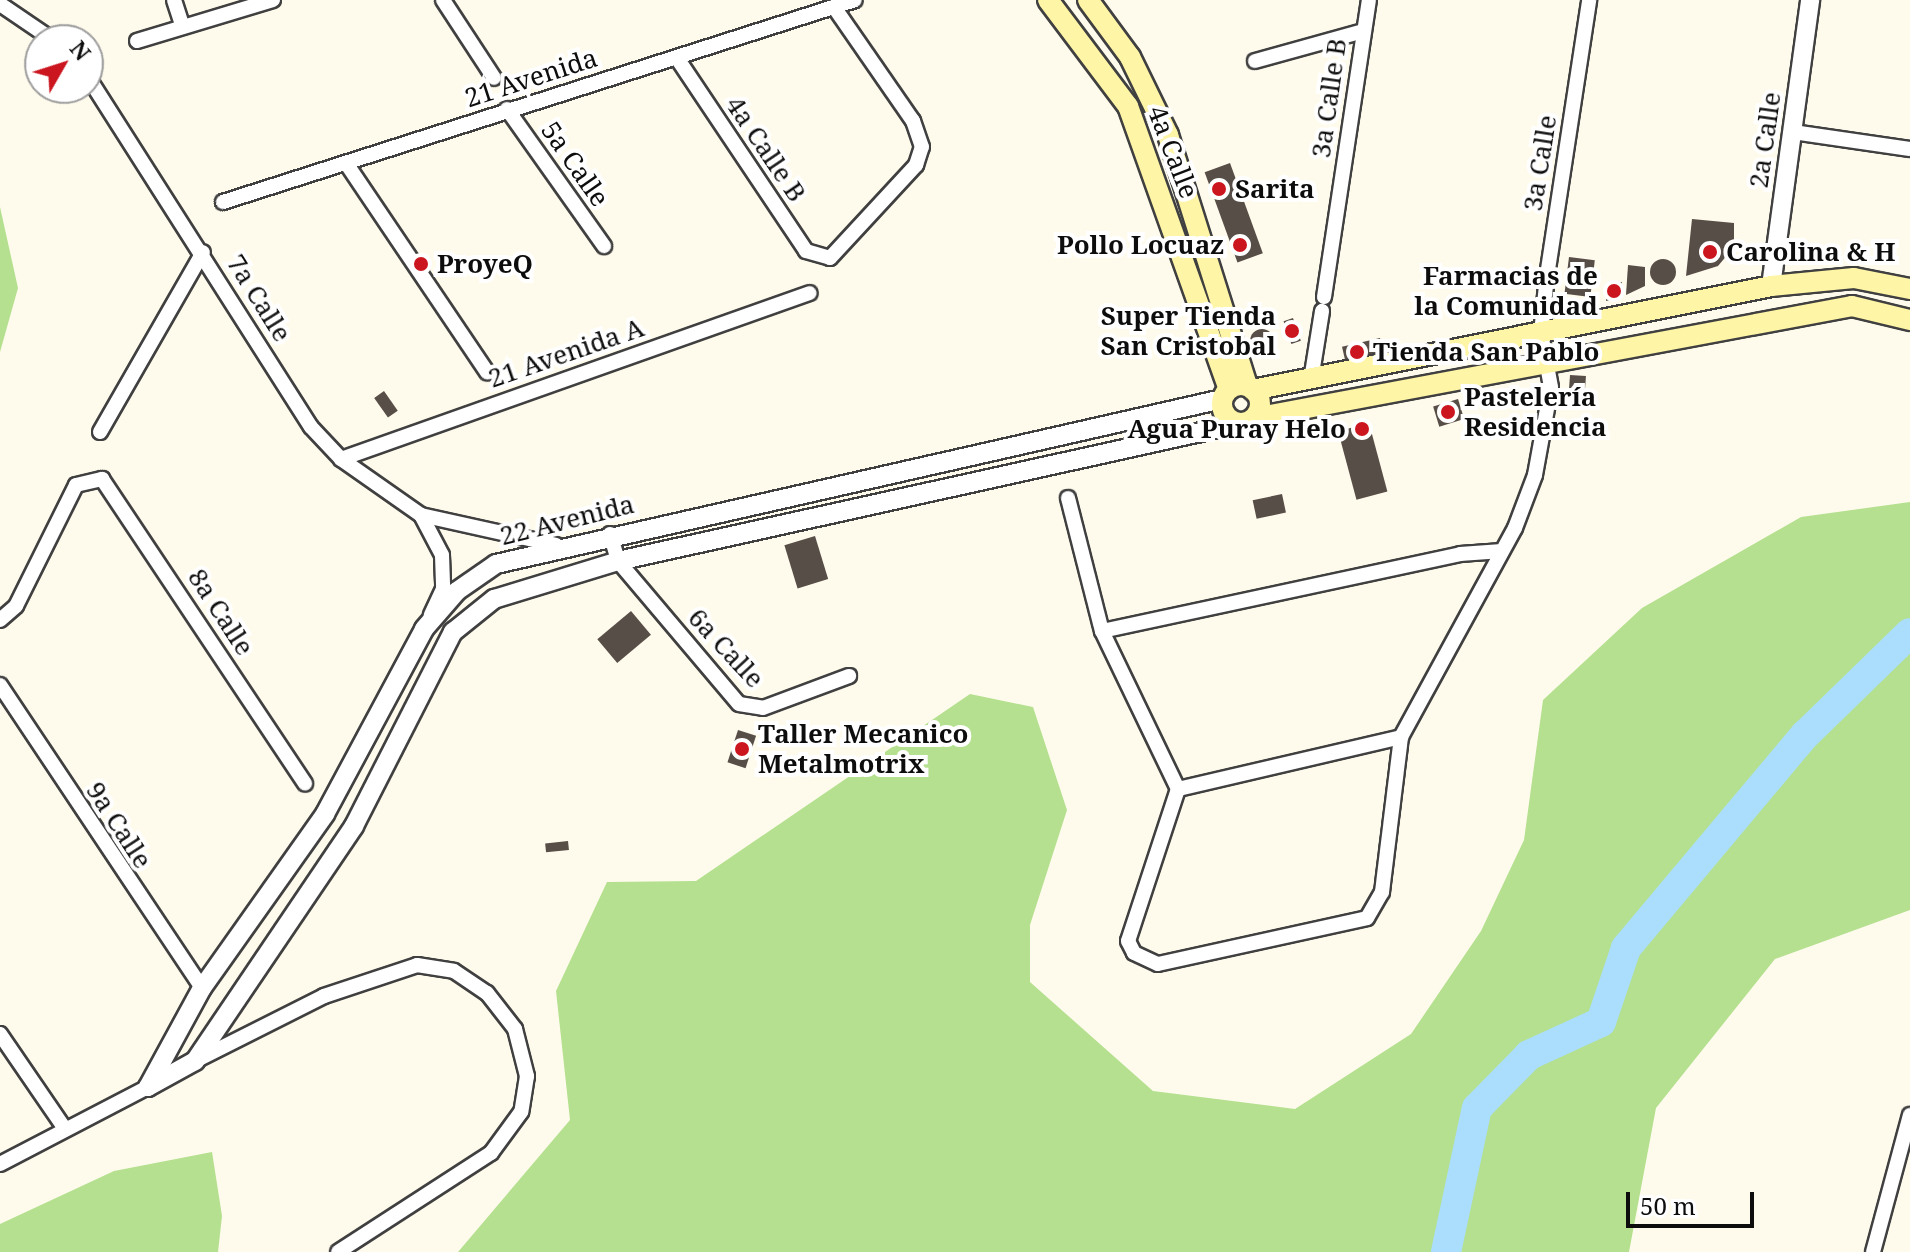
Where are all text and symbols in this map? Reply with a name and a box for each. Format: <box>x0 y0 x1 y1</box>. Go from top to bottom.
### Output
north arrow <box>24 24 104 104</box>
text: N <box>64 34 98 66</box>
street label: 3a Calle B <box>1305 36 1353 160</box>
street label: 21 Avenida <box>461 42 601 114</box>
street label: 4a Calle B <box>719 90 813 208</box>
street label: 2a Calle <box>1743 90 1787 190</box>
street label: 4a Calle <box>1141 101 1205 203</box>
street label: 3a Calle <box>1517 113 1563 213</box>
street label: 5a Calle <box>535 116 615 212</box>
place label: Sarita <box>1235 173 1315 205</box>
marker: Sarita <box>1210 180 1228 198</box>
place label: Pollo Locuaz <box>1057 229 1224 261</box>
marker: Pollo Locuaz <box>1231 236 1249 254</box>
place label: Carolina & H <box>1726 236 1895 268</box>
marker: Carolina & H <box>1701 243 1719 261</box>
place label: ProyeQ <box>437 248 533 280</box>
street label: 7a Calle <box>220 249 298 347</box>
marker: ProyeQ <box>412 255 430 273</box>
place label: Farmacias de la Comunidad <box>1414 260 1598 322</box>
marker: Farmacias de la Comunidad <box>1605 282 1623 300</box>
place label: Super Tienda San Cristobal <box>1100 300 1276 362</box>
street label: 21 Avenida A <box>484 312 648 394</box>
marker: Super Tienda San Cristobal <box>1283 322 1301 340</box>
place label: Tienda San Pablo <box>1373 336 1600 368</box>
marker: Tienda San Pablo <box>1348 343 1366 361</box>
place label: Pastelería Residencia <box>1464 381 1607 442</box>
marker: Pastelería Residencia <box>1439 403 1457 421</box>
place label: Agua Puray Helo <box>1127 413 1346 445</box>
marker: Agua Puray Helo <box>1353 420 1371 438</box>
street label: 22 Avenida <box>497 488 637 552</box>
street label: 8a Calle <box>182 563 260 661</box>
street label: 6a Calle <box>682 602 770 694</box>
place label: Taller Mecanico Metalmotrix <box>758 718 968 780</box>
marker: Taller Mecanico Metalmotrix <box>733 740 751 758</box>
street label: 9a Calle <box>80 776 158 874</box>
scale bar <box>1630 1176 1758 1226</box>
text: 50 m <box>1640 1189 1696 1222</box>

